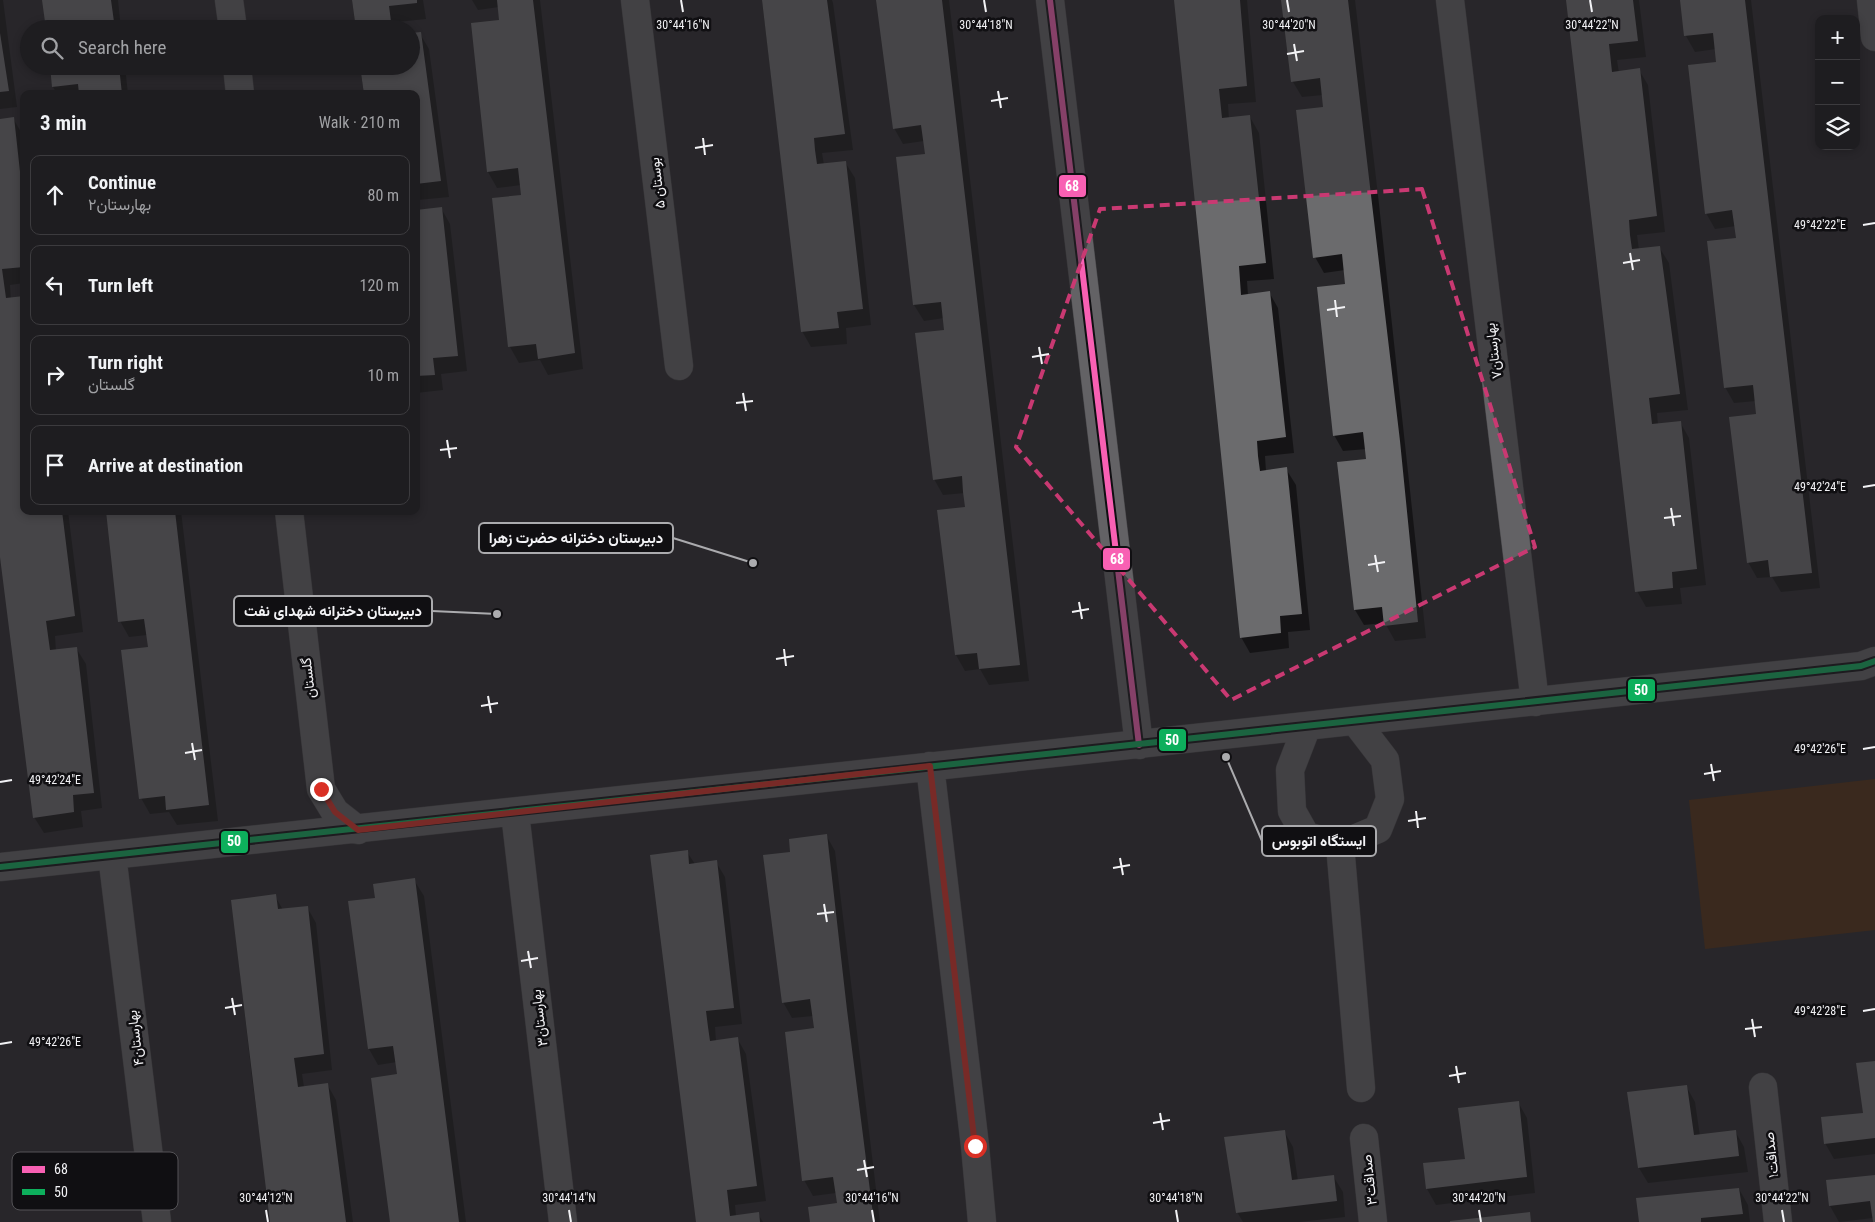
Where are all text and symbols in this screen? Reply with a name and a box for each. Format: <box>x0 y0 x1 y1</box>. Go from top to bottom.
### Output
map controls <box>1815 15 1860 150</box>
button: + <box>1815 15 1860 60</box>
text: 30°44'16"N <box>656 18 710 32</box>
text: 30°44'18"N <box>959 18 1013 32</box>
text: 30°44'20"N <box>1262 18 1316 32</box>
text: 30°44'22"N <box>1565 18 1619 32</box>
search box <box>20 20 420 75</box>
icon: search <box>38 34 66 62</box>
text: Search here <box>78 36 166 59</box>
button: − <box>1815 60 1860 105</box>
button: layers <box>1815 105 1860 150</box>
text: 3 min <box>40 111 87 135</box>
text: Walk · 210 m <box>319 113 400 132</box>
street label: بوستان ۵ <box>646 156 669 209</box>
text: Continue <box>88 171 156 194</box>
line badge: 68 <box>1058 174 1087 198</box>
text: 68 <box>1065 178 1079 194</box>
icon: ahead <box>41 181 69 209</box>
text: 80 m <box>367 186 399 205</box>
text: بهارستان۲ <box>88 195 151 214</box>
text: 49°42'22"E <box>1794 218 1846 232</box>
icon: left <box>41 271 69 299</box>
text: Turn left <box>88 274 153 297</box>
text: 120 m <box>360 276 399 295</box>
street label: بهارستان۷ <box>1482 322 1505 380</box>
text: Turn right <box>88 351 163 374</box>
icon: right <box>41 361 69 389</box>
text: 10 m <box>367 366 399 385</box>
text: گلستان <box>88 375 135 394</box>
icon: arrive <box>41 451 69 479</box>
text: Arrive at destination <box>88 454 243 477</box>
text: 49°42'24"E <box>1794 480 1846 494</box>
callout: دبیرستان دخترانه حضرت زهرا <box>479 523 673 553</box>
text: دبیرستان دخترانه حضرت زهرا <box>489 529 663 547</box>
line badge: 68 <box>1102 547 1131 571</box>
text: 68 <box>1110 551 1124 567</box>
callout: دبیرستان دخترانه شهدای نفت <box>234 596 432 626</box>
text: دبیرستان دخترانه شهدای نفت <box>244 602 422 620</box>
street label: گلستان <box>298 657 319 699</box>
line badge: 50 <box>1627 678 1656 702</box>
text: 50 <box>1634 682 1648 698</box>
line badge: 50 <box>1158 728 1187 752</box>
text: 50 <box>1165 732 1179 748</box>
text: 49°42'26"E <box>1794 742 1846 756</box>
text: 49°42'24"E <box>29 773 81 787</box>
route end <box>310 778 333 801</box>
callout: ایستگاه اتوبوس <box>1262 826 1376 856</box>
line badge: 50 <box>220 830 249 854</box>
text: ایستگاه اتوبوس <box>1272 832 1366 850</box>
text: 50 <box>227 833 241 849</box>
street label: بهارستان۳ <box>528 988 551 1047</box>
text: 49°42'28"E <box>1794 1004 1846 1018</box>
street label: بهارستان۴ <box>124 1009 147 1067</box>
text: 49°42'26"E <box>29 1035 81 1049</box>
street label: صداقت۱ <box>1761 1131 1781 1179</box>
route start <box>964 1135 987 1158</box>
legend <box>12 1152 178 1210</box>
street label: صداقت۳ <box>1358 1153 1380 1206</box>
text: 68 <box>54 1161 68 1177</box>
text: 50 <box>54 1184 68 1200</box>
text: 30°44'12"N <box>239 1191 293 1205</box>
text: 30°44'14"N <box>542 1191 596 1205</box>
text: 30°44'16"N <box>845 1191 899 1205</box>
text: 30°44'18"N <box>1149 1191 1203 1205</box>
text: 30°44'20"N <box>1452 1191 1506 1205</box>
text: 30°44'22"N <box>1755 1191 1809 1205</box>

